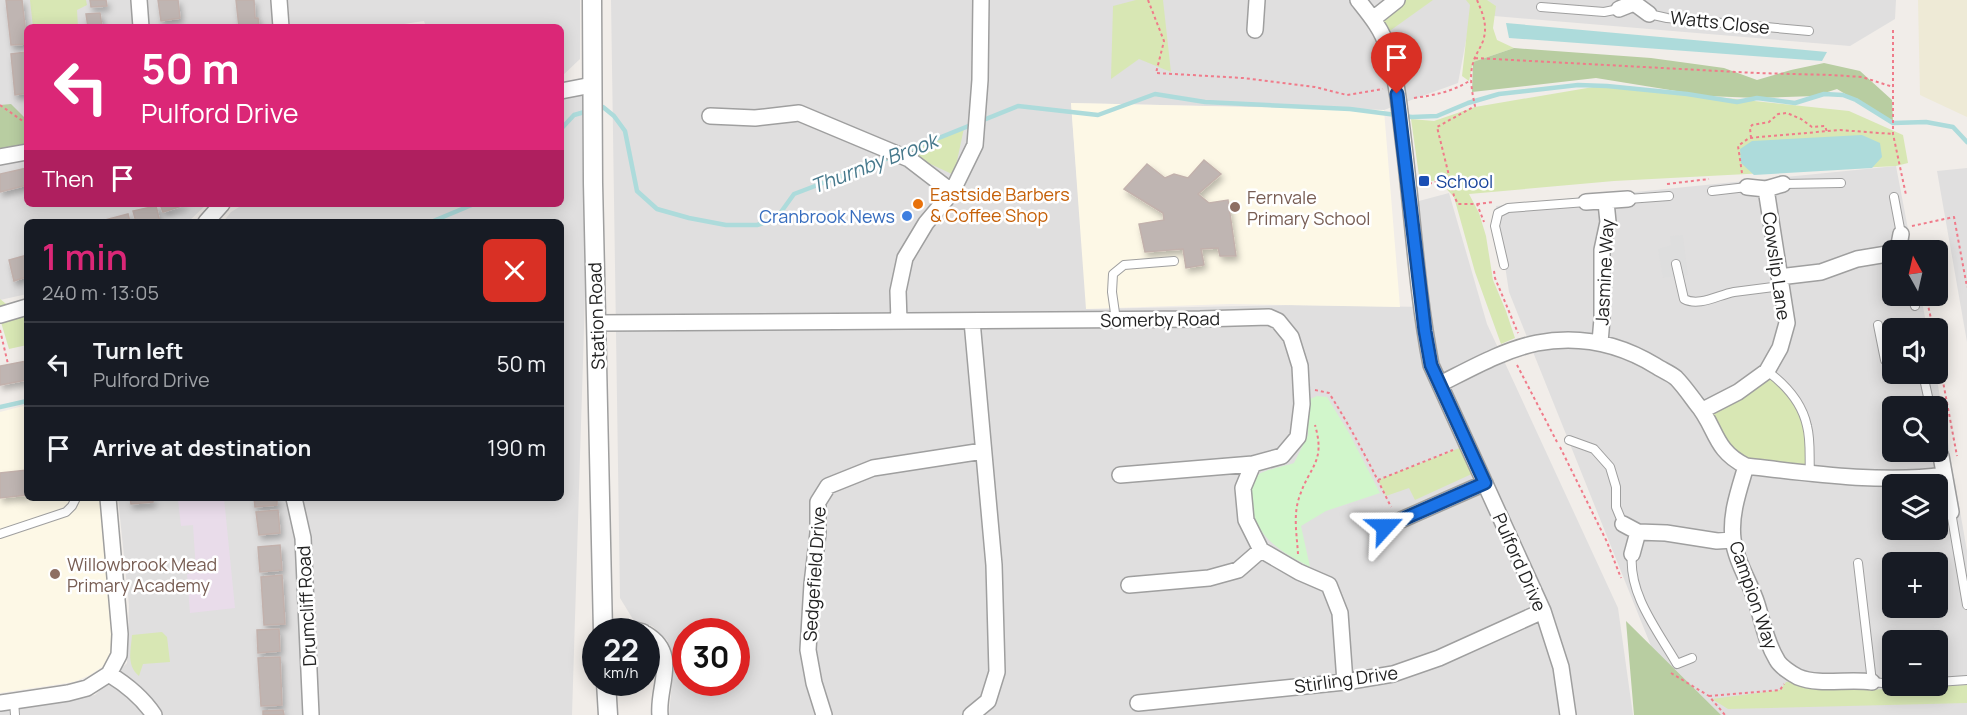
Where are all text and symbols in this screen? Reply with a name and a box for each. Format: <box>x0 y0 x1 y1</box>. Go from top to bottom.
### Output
street label: Watts Close <box>1669 5 1771 39</box>
pin <box>1371 32 1422 94</box>
text: 50 m <box>141 39 239 97</box>
icon: arrive <box>1380 41 1413 74</box>
icon: left <box>42 48 120 126</box>
text: Pulford Drive <box>141 94 299 131</box>
water label: Thurnby Brook <box>807 125 944 200</box>
icon: arrive <box>106 162 139 195</box>
text: Then <box>42 164 94 194</box>
place label: School <box>1436 169 1493 193</box>
marker: School <box>1417 174 1431 188</box>
place label: Eastside Barbers & Coffee Shop <box>930 182 1070 227</box>
place label: Fernvale Primary School <box>1247 185 1371 230</box>
marker: Eastside Barbers & Coffee Shop <box>911 197 925 211</box>
marker: Fernvale Primary School <box>1228 200 1242 214</box>
place label: Cranbrook News <box>759 204 895 228</box>
marker: Cranbrook News <box>900 209 914 223</box>
street label: Cowslip Lane <box>1758 210 1796 322</box>
street label: Jasmine Way <box>1589 217 1619 326</box>
text: 1 min <box>42 232 128 281</box>
button: close <box>483 239 546 302</box>
north arrow <box>1882 240 1948 306</box>
map controls <box>1882 240 1948 696</box>
street label: Station Road <box>582 262 610 370</box>
text: 240 m · 13:05 <box>42 279 159 306</box>
street label: Somerby Road <box>1100 306 1220 332</box>
button: sound <box>1882 318 1948 384</box>
text: Turn left <box>93 336 183 366</box>
icon: left <box>42 348 75 381</box>
text: 50 m <box>497 349 546 379</box>
text: Pulford Drive <box>93 366 210 393</box>
button: search <box>1882 396 1948 462</box>
icon: arrive <box>42 432 75 465</box>
text: Arrive at destination <box>93 433 311 463</box>
text: 190 m <box>487 433 546 463</box>
button: layers <box>1882 474 1948 540</box>
position arrow <box>1353 495 1417 559</box>
street label: Sedgefield Drive <box>797 506 831 642</box>
street label: Pulford Drive <box>1488 509 1552 615</box>
street label: Campion Way <box>1724 538 1784 653</box>
street label: Drumcliff Road <box>291 545 321 667</box>
place label: Willowbrook Mead Primary Academy <box>67 552 217 597</box>
button: + <box>1882 552 1948 618</box>
marker: Willowbrook Mead Primary Academy <box>48 567 62 581</box>
speed limit sign: 30 <box>672 618 750 696</box>
text: 22 <box>603 629 639 670</box>
button: − <box>1882 630 1948 696</box>
street label: Stirling Drive <box>1293 660 1399 698</box>
text: km/h <box>604 662 638 683</box>

